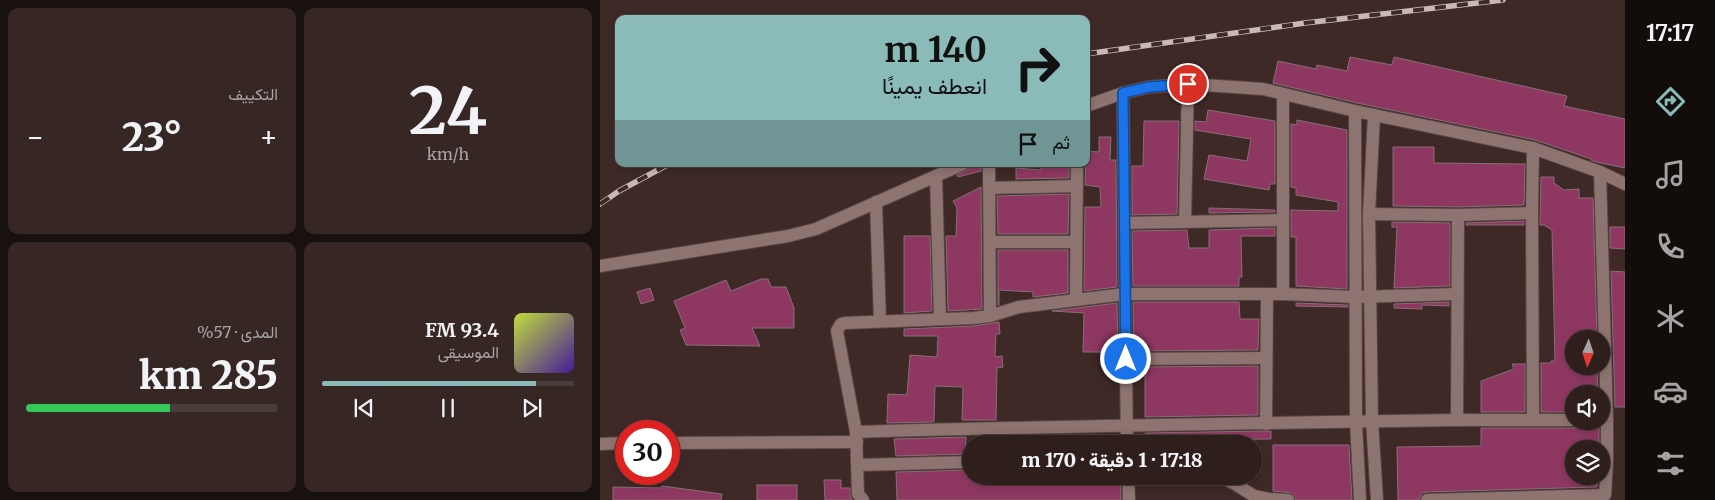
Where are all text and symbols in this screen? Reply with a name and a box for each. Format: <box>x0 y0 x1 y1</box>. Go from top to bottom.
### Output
text: 17:17 <box>1646 19 1694 47</box>
text: 140 m <box>884 28 987 72</box>
icon: right <box>1005 35 1070 100</box>
pin <box>1167 63 1209 105</box>
text: 24 <box>409 70 487 152</box>
icon: arrive <box>1174 70 1202 98</box>
text: انعطف يمينًا <box>882 72 987 100</box>
text: التكييف <box>228 84 278 104</box>
icon: directions <box>1653 84 1688 119</box>
text: 23° <box>122 114 182 161</box>
text: − <box>26 119 45 155</box>
text: + <box>259 119 278 155</box>
icon: arrive <box>1014 130 1042 158</box>
text: ثم <box>1052 130 1070 154</box>
text: km/h <box>427 144 469 164</box>
icon: music <box>1653 157 1688 192</box>
icon: phone <box>1653 229 1688 264</box>
icon: climate <box>1653 301 1688 336</box>
text: 93.4 FM <box>425 318 499 342</box>
text: المدى · 57% <box>197 322 278 342</box>
north arrow <box>1565 330 1610 375</box>
map controls <box>1565 330 1610 485</box>
position arrow <box>1099 332 1151 384</box>
text: الموسيقى <box>438 342 499 362</box>
text: 285 km <box>139 352 278 399</box>
icon: car <box>1653 374 1688 409</box>
button: sound <box>1565 385 1610 430</box>
icon: previous <box>350 394 378 422</box>
icon: pause <box>434 394 462 422</box>
icon: next <box>518 394 546 422</box>
speed limit sign: 30 <box>615 420 680 485</box>
button: layers <box>1565 440 1610 485</box>
icon: filters <box>1653 446 1688 481</box>
text: 17:18 · 1 دقيقة · 170 m <box>1021 448 1203 472</box>

